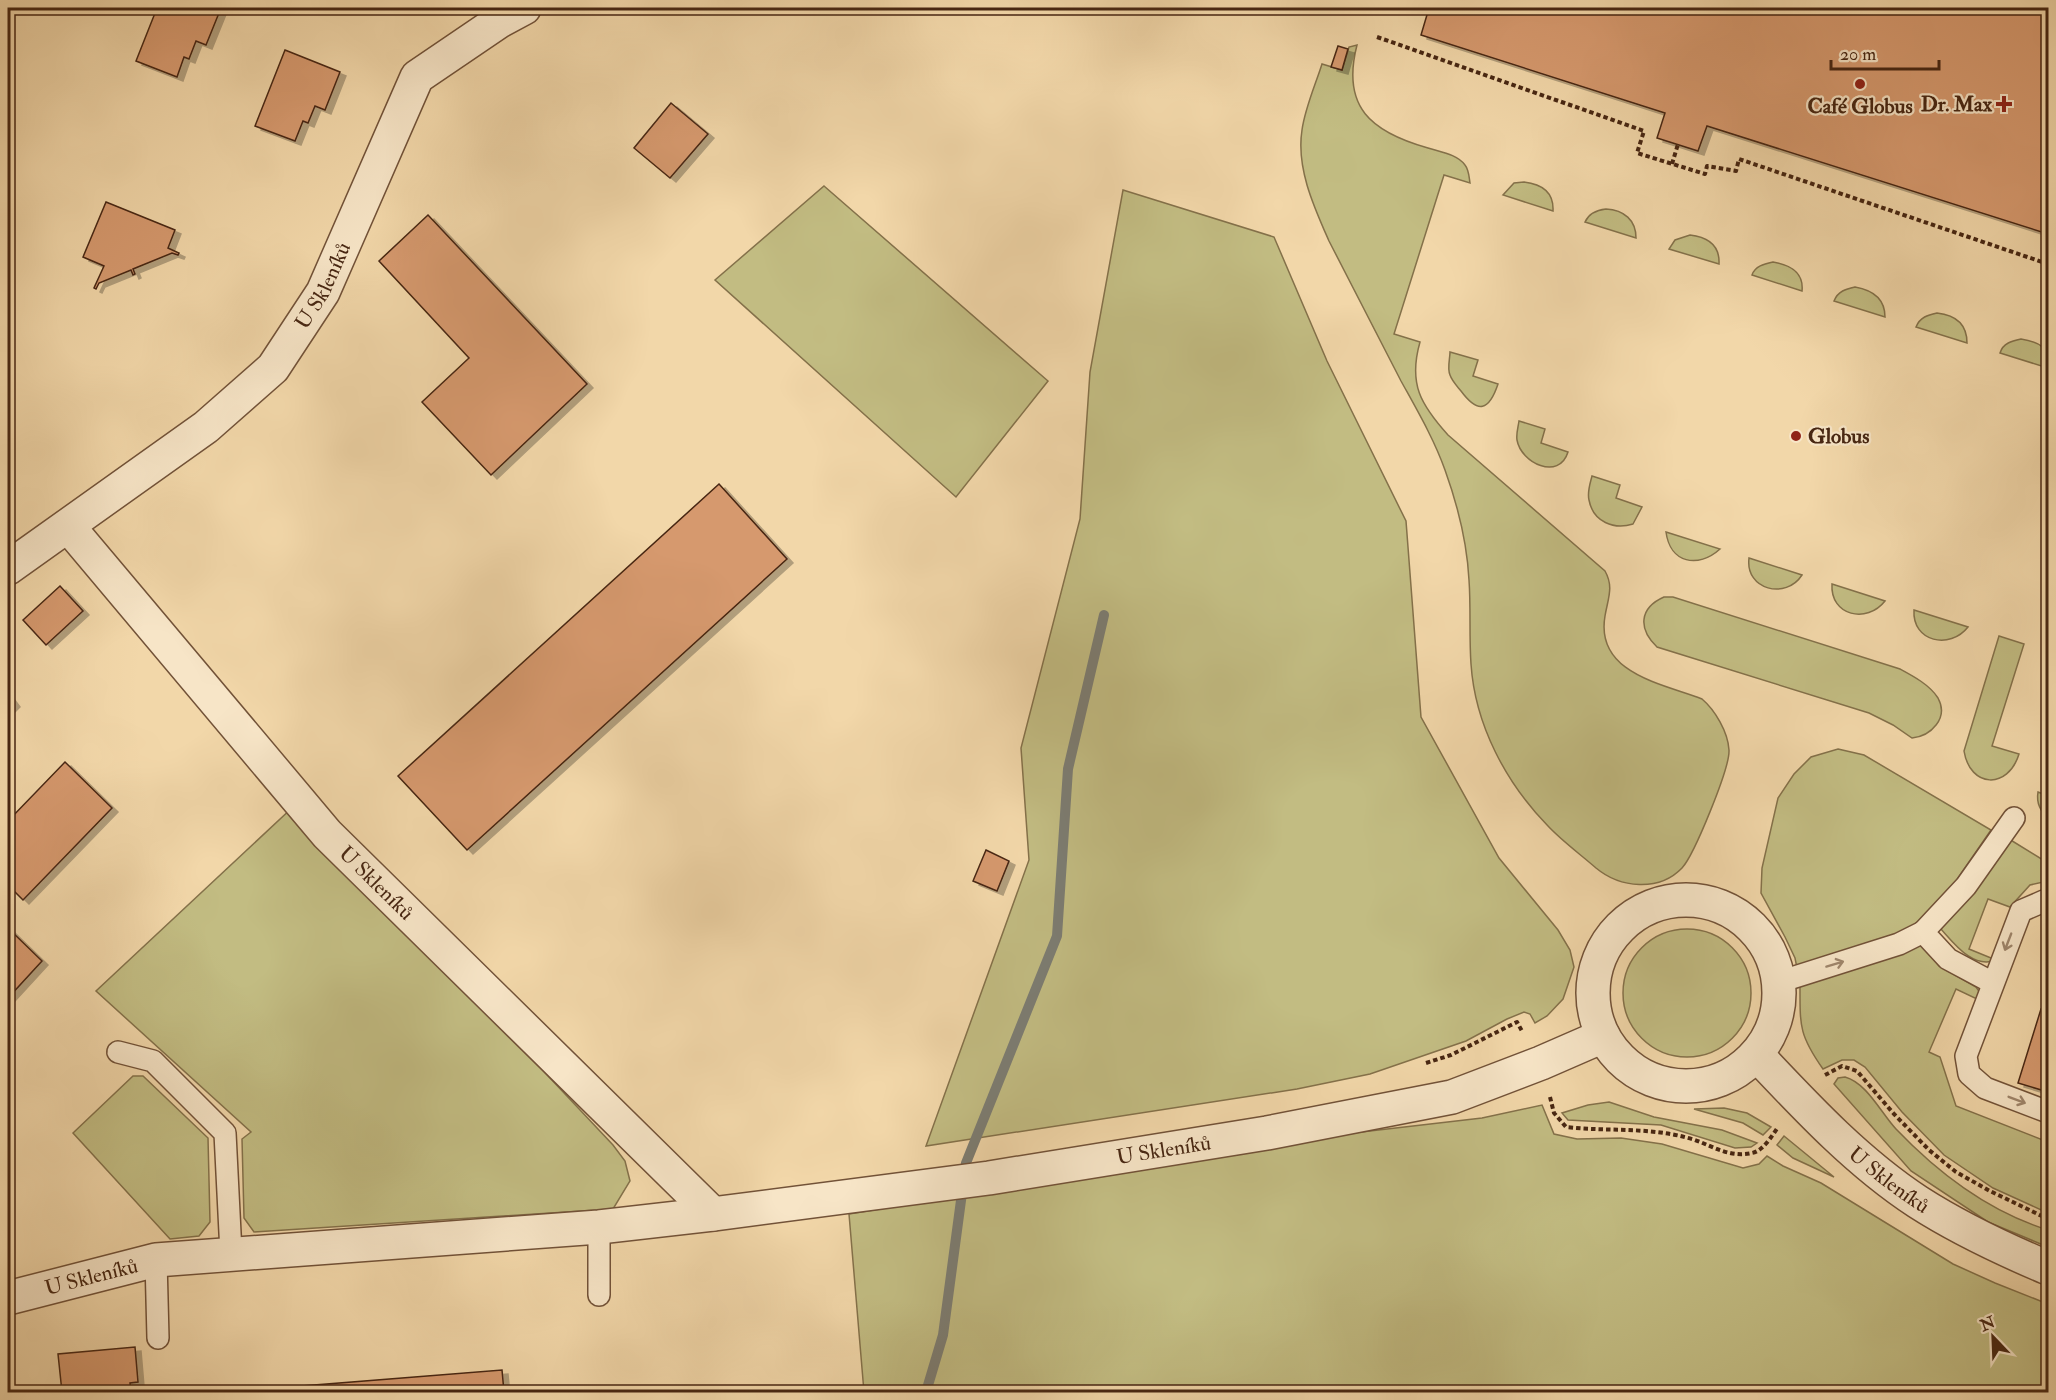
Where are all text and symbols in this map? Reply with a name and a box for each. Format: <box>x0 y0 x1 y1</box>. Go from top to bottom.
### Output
scale bar <box>1831 33 1939 71</box>
text: 20 m <box>1840 43 1876 66</box>
marker: Café Globus <box>1853 77 1867 91</box>
place label: Dr. Max <box>1921 91 1993 118</box>
place label: Café Globus <box>1807 93 1913 120</box>
marker: Dr. Max <box>1997 97 2011 111</box>
street label: U Skleníků <box>289 238 357 334</box>
place label: Globus <box>1808 423 1869 450</box>
marker: Globus <box>1789 429 1803 443</box>
street label: U Skleníků <box>333 840 420 926</box>
one-way arrow <box>2002 932 2013 951</box>
one-way arrow <box>1825 958 1844 969</box>
one-way arrow <box>2007 1095 2026 1106</box>
street label: U Skleníků <box>1115 1129 1213 1171</box>
street label: U Skleníků <box>1843 1140 1935 1219</box>
street label: U Skleníků <box>42 1252 141 1302</box>
north arrow <box>1963 1307 2023 1367</box>
text: N <box>1976 1312 1999 1337</box>

